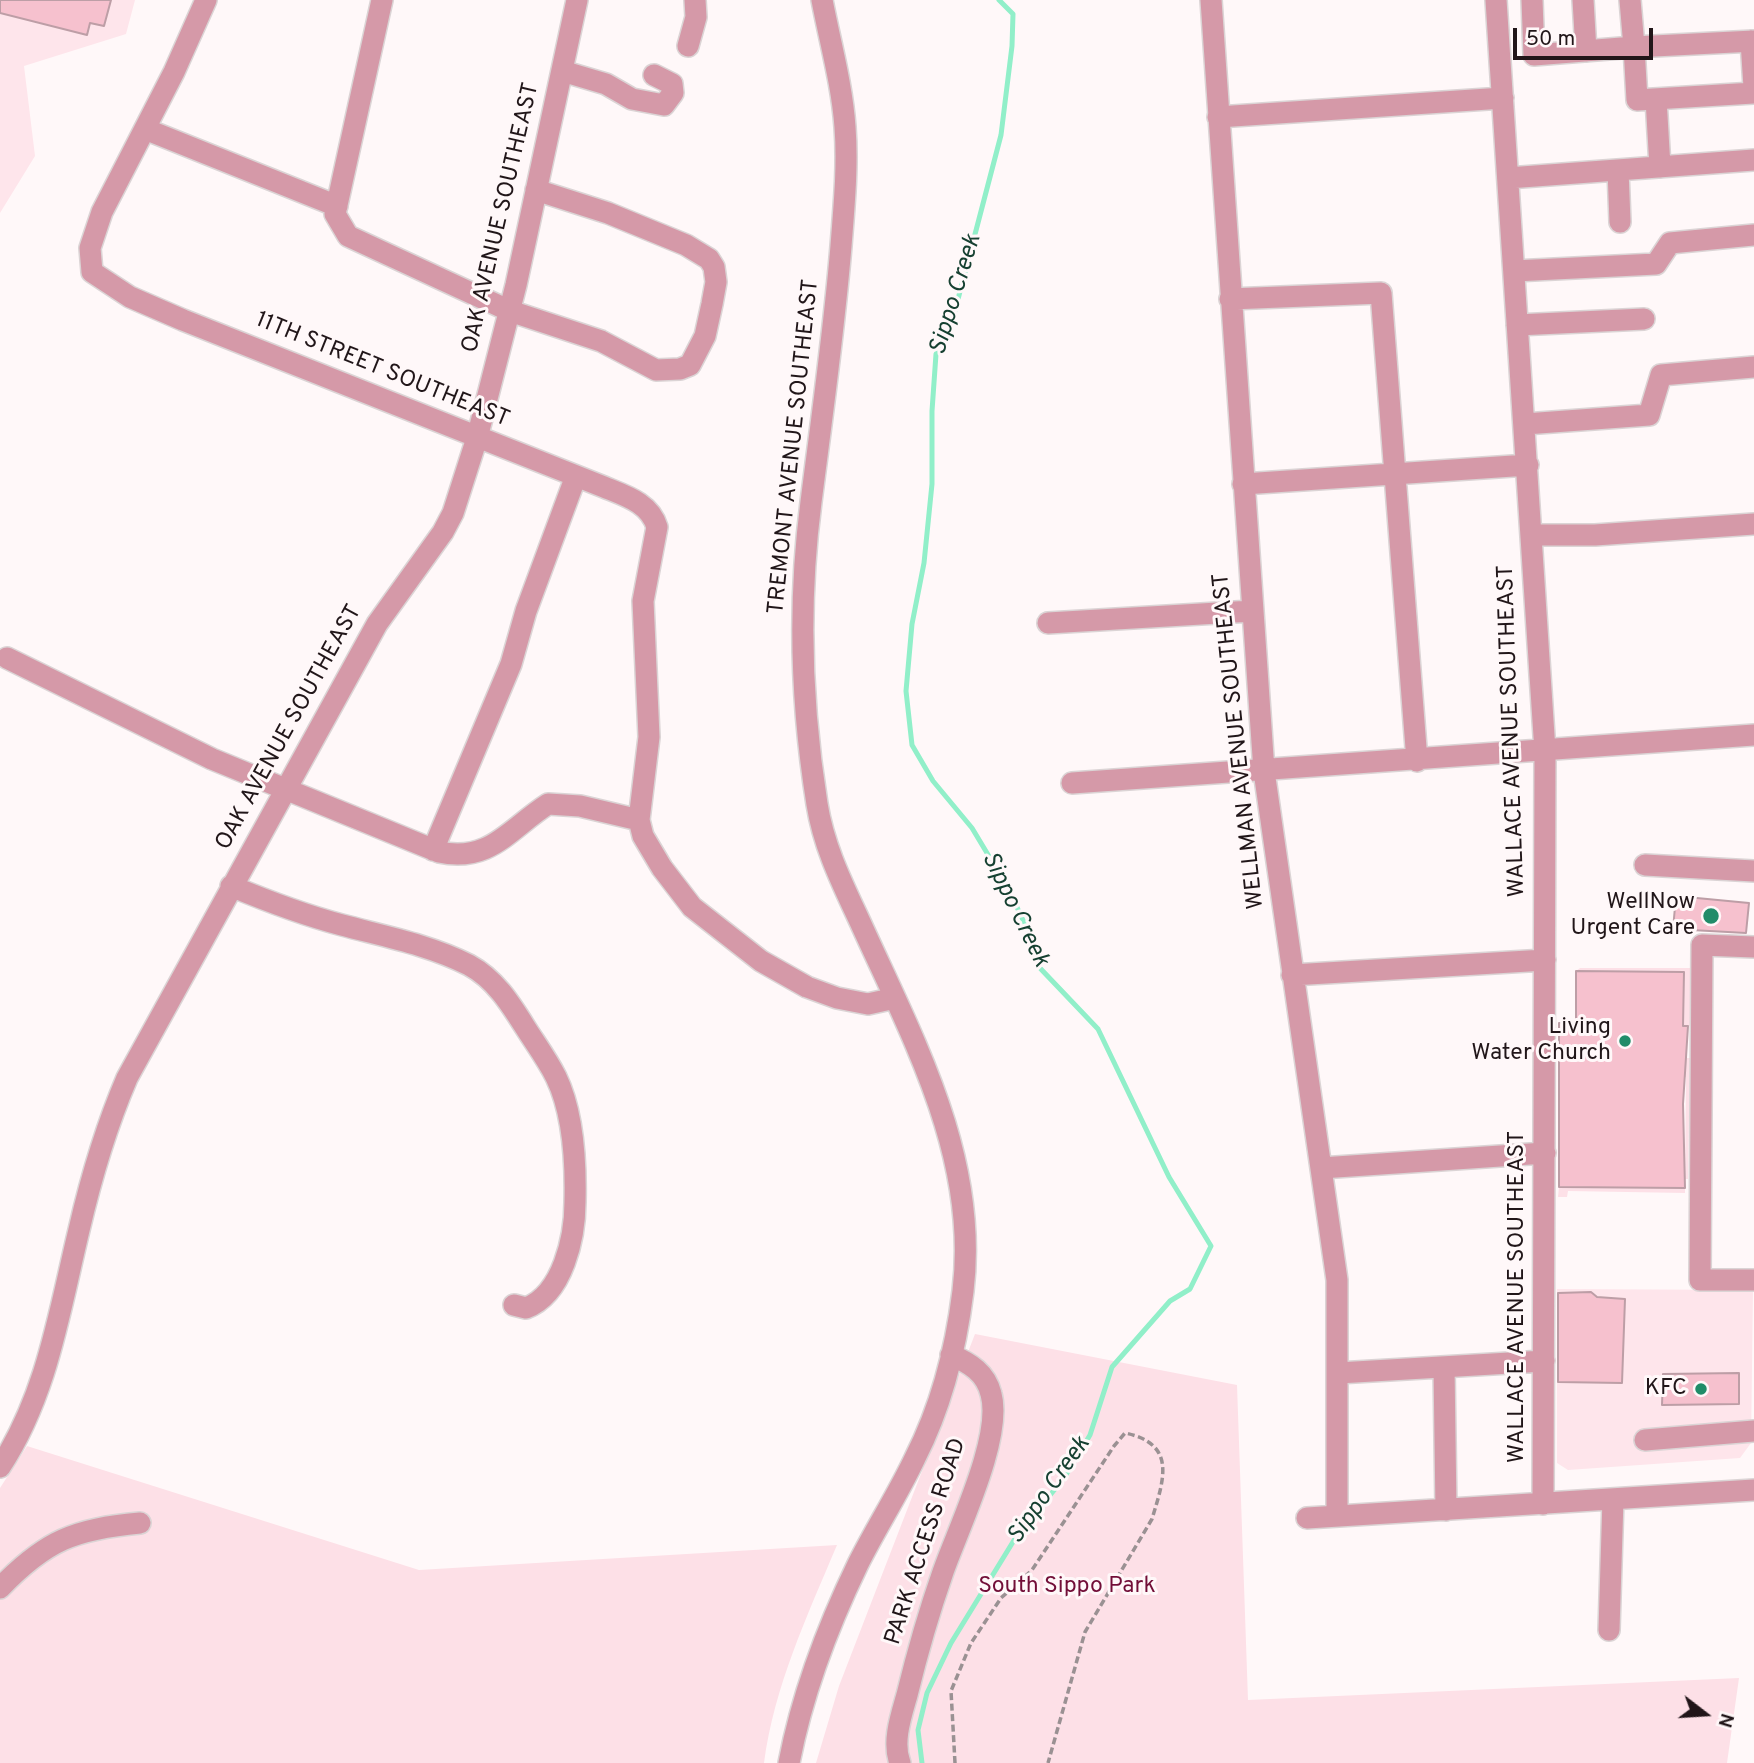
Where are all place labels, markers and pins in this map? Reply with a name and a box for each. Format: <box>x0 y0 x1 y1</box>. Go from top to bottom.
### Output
place label: WellNow Urgent Care <box>1571 889 1695 943</box>
marker: WellNow Urgent Care <box>1701 906 1721 926</box>
place label: Living Water Church <box>1471 1014 1611 1068</box>
marker: Living Water Church <box>1617 1033 1633 1049</box>
place label: KFC <box>1645 1375 1687 1403</box>
marker: KFC <box>1693 1381 1709 1397</box>

